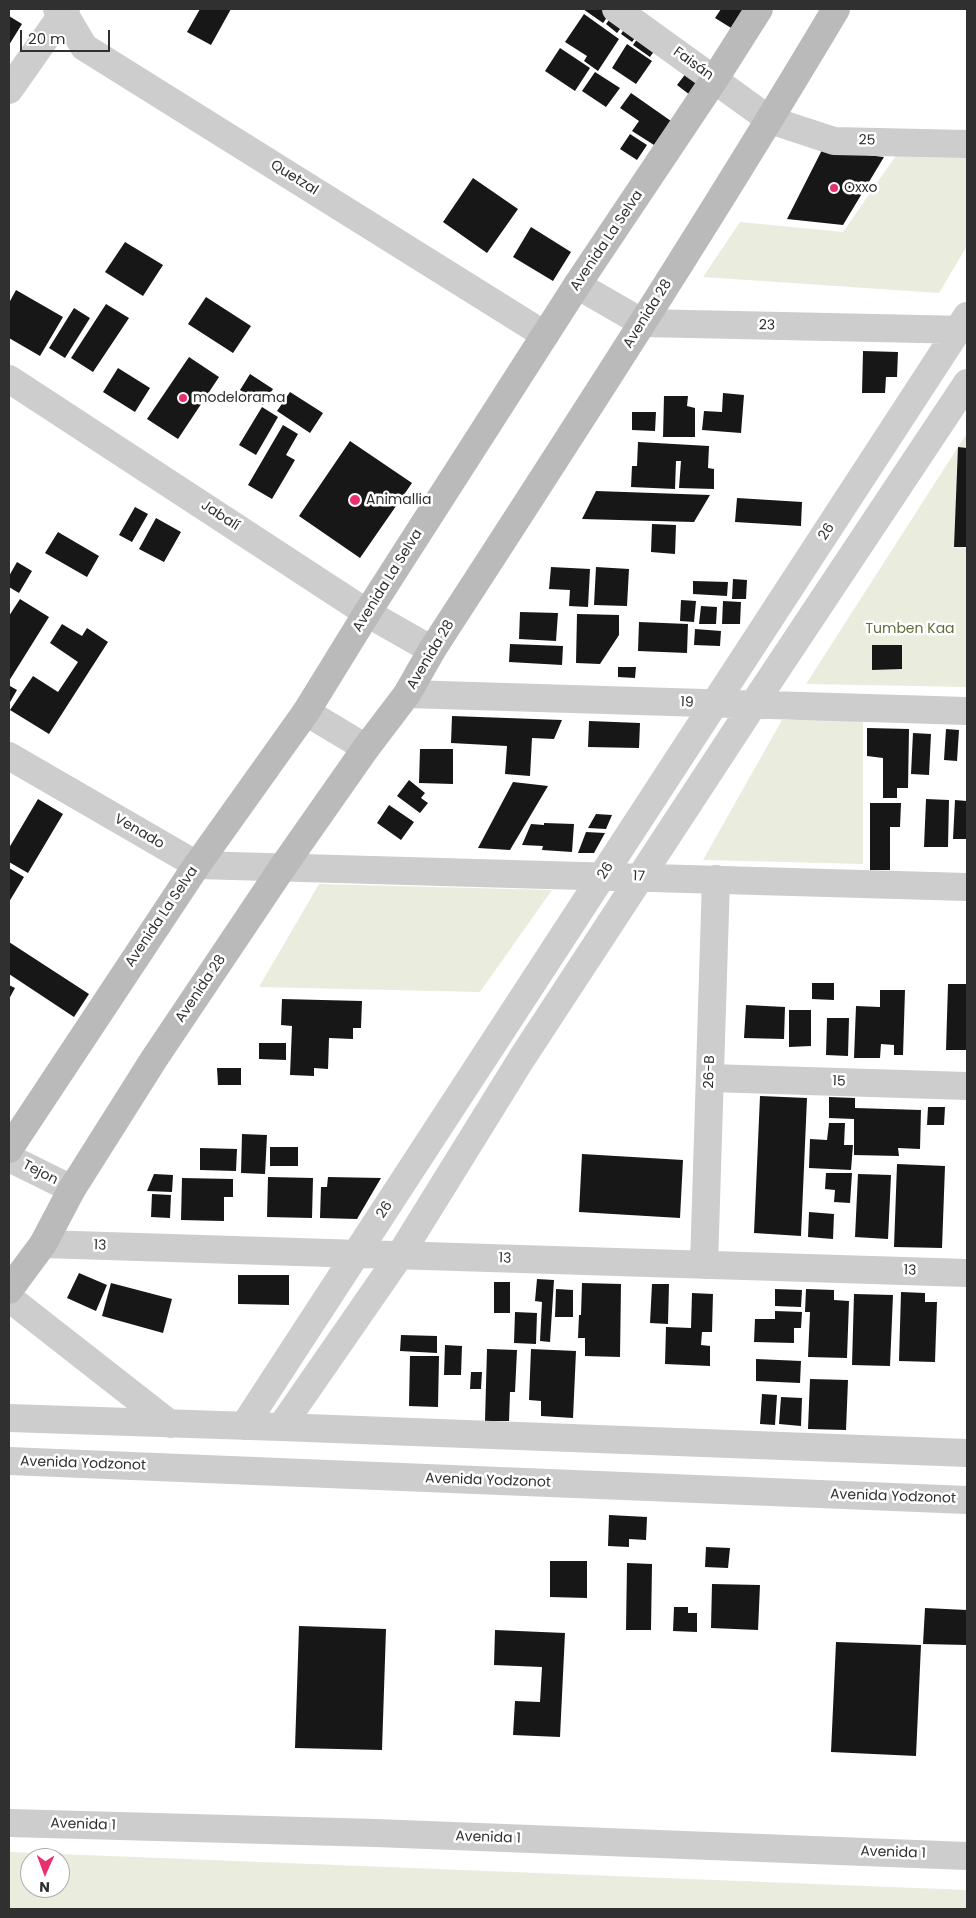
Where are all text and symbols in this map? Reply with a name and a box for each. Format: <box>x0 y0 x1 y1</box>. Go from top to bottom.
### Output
scale bar <box>22 20 112 52</box>
text: 20 m <box>28 28 66 49</box>
street label: Faisán <box>670 44 716 84</box>
street label: 25 <box>858 132 876 150</box>
street label: Quetzal <box>267 157 321 199</box>
place label: Oxxo <box>844 180 877 196</box>
marker: Oxxo <box>828 182 840 194</box>
street label: Avenida La Selva <box>567 187 647 295</box>
street label: Avenida 28 <box>620 277 676 351</box>
street label: 23 <box>759 317 775 335</box>
place label: modelorama <box>193 390 285 406</box>
marker: modelorama <box>177 392 189 404</box>
place label: Animallia <box>366 492 432 508</box>
marker: Animallia <box>348 493 362 507</box>
street label: Jabalí <box>198 497 242 535</box>
street label: 26 <box>815 520 839 544</box>
street label: Avenida La Selva <box>350 527 426 635</box>
street label: Avenida 28 <box>404 617 458 693</box>
park label: Tumben Kaa <box>865 621 955 637</box>
street label: 19 <box>680 694 694 712</box>
street label: Venado <box>111 811 167 853</box>
street label: 26 <box>594 859 618 883</box>
street label: Avenida La Selva <box>122 863 202 971</box>
street label: 17 <box>633 868 645 886</box>
street label: Avenida 28 <box>172 952 230 1026</box>
street label: 26-B <box>701 1055 719 1089</box>
street label: 15 <box>832 1073 846 1091</box>
street label: Tejon <box>19 1157 61 1189</box>
street label: 26 <box>373 1198 397 1222</box>
street label: 13 <box>93 1237 107 1255</box>
street label: 13 <box>498 1250 512 1268</box>
street label: 13 <box>903 1262 917 1280</box>
street label: Avenida Yodzonot <box>20 1453 146 1475</box>
street label: Avenida Yodzonot <box>425 1470 551 1492</box>
street label: Avenida Yodzonot <box>830 1486 956 1508</box>
street label: Avenida 1 <box>50 1815 116 1835</box>
street label: Avenida 1 <box>455 1828 521 1848</box>
street label: Avenida 1 <box>860 1843 926 1863</box>
north arrow <box>20 1848 70 1898</box>
text: N <box>39 1877 50 1897</box>

